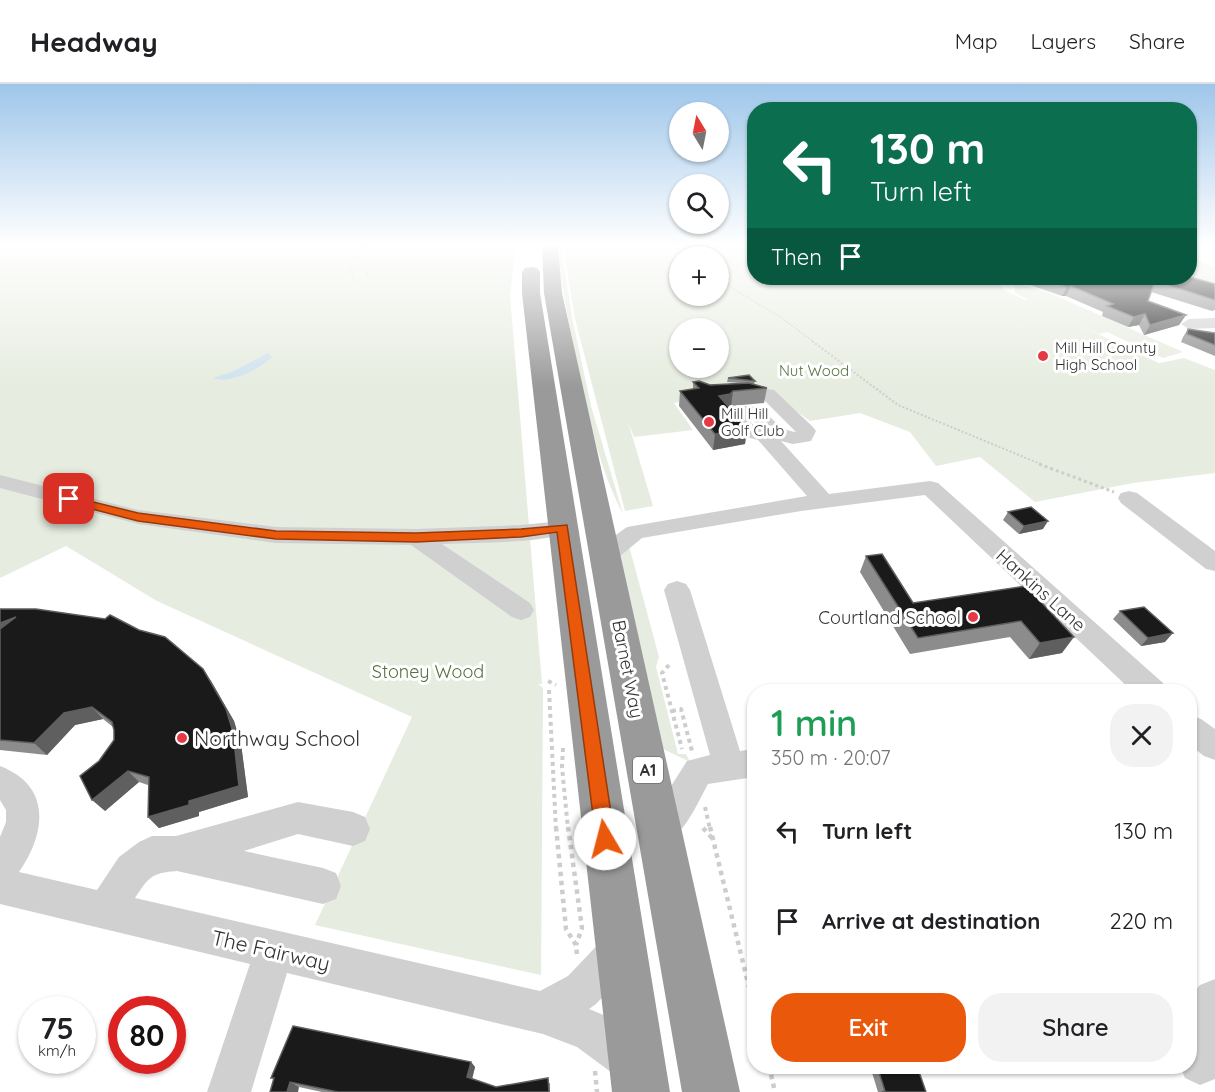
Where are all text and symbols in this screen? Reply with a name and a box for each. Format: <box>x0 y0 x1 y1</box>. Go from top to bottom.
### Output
text: Headway <box>30 24 158 59</box>
text: Map <box>955 28 998 54</box>
text: Layers <box>1031 28 1096 54</box>
text: Share <box>1129 28 1185 54</box>
north arrow <box>669 102 729 162</box>
map controls <box>669 102 729 378</box>
text: 130 m <box>870 122 985 175</box>
icon: left <box>771 126 849 204</box>
button: search <box>669 174 729 234</box>
text: Turn left <box>870 174 972 208</box>
icon: arrive <box>834 240 867 273</box>
text: Then <box>771 243 822 271</box>
button: + <box>669 246 729 306</box>
button: − <box>669 318 729 378</box>
place label: Mill Hill County High School <box>1055 338 1156 374</box>
marker: Mill Hill County High School <box>1036 349 1050 363</box>
park label: Nut Wood <box>779 361 849 380</box>
place label: Mill Hill Golf Club <box>721 404 784 440</box>
marker: Mill Hill Golf Club <box>702 415 716 429</box>
pin <box>43 473 94 524</box>
icon: arrive <box>52 482 85 515</box>
street label: Hankins Lane <box>991 544 1091 636</box>
place label: Courtland School <box>818 606 961 629</box>
marker: Courtland School <box>966 610 980 624</box>
street label: Barnet Way <box>607 618 649 720</box>
park label: Stoney Wood <box>372 660 484 683</box>
text: 1 min <box>771 700 857 745</box>
button: close <box>1110 704 1173 767</box>
place label: Northway School <box>194 725 360 751</box>
marker: Northway School <box>175 731 189 745</box>
text: 350 m · 20:07 <box>771 745 891 770</box>
road number: A1 <box>633 757 663 783</box>
position arrow <box>573 807 637 871</box>
icon: left <box>771 815 804 848</box>
text: Turn left <box>822 817 912 845</box>
text: 130 m <box>1114 817 1173 845</box>
icon: arrive <box>771 905 804 938</box>
text: Arrive at destination <box>822 907 1040 935</box>
text: 220 m <box>1109 907 1173 935</box>
street label: The Fairway <box>209 924 333 976</box>
button: Exit <box>771 993 966 1062</box>
button: Share <box>978 993 1173 1062</box>
speed limit sign: 80 <box>108 996 186 1074</box>
text: 75 <box>40 1009 74 1047</box>
text: km/h <box>38 1041 76 1060</box>

